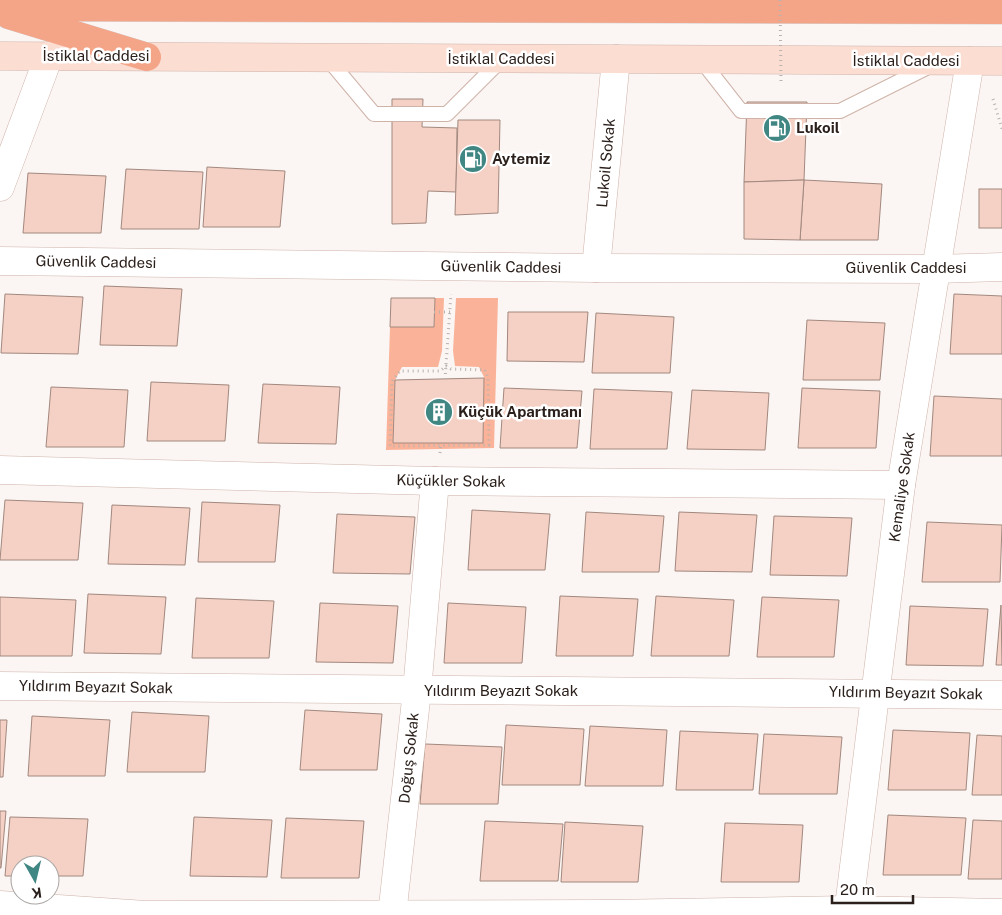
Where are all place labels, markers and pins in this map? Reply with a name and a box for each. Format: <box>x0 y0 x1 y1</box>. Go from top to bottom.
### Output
fuel station icon: Lukoil <box>762 113 792 143</box>
place label: Lukoil <box>796 119 840 136</box>
fuel station icon: Aytemiz <box>458 144 488 174</box>
place label: Aytemiz <box>492 150 550 167</box>
building icon: Küçük Apartmanı <box>424 397 454 427</box>
place label: Küçük Apartmanı <box>458 403 582 420</box>

